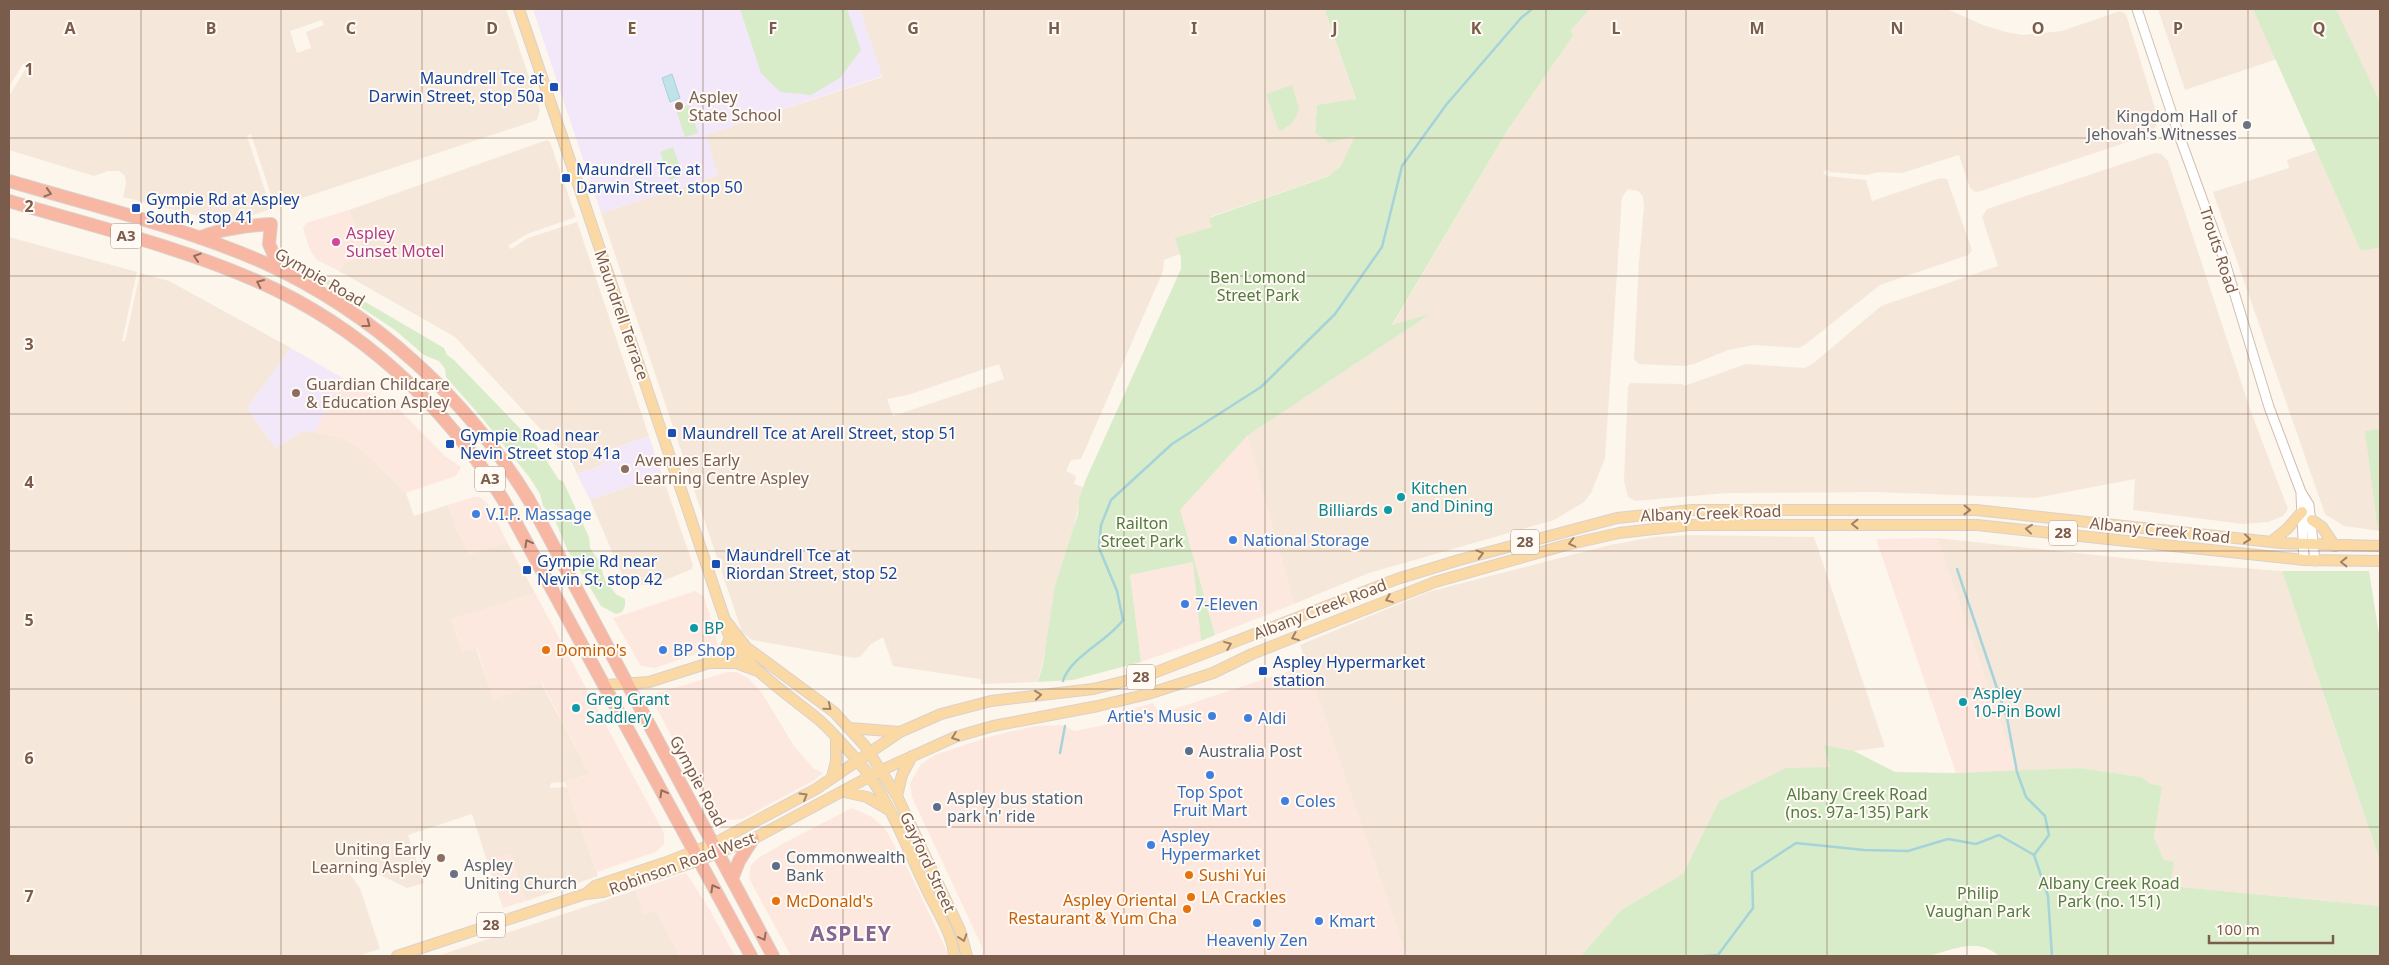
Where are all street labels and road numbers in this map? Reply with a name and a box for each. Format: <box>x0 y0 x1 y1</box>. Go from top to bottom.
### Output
street label: Trouts Road <box>2195 204 2243 296</box>
road number: A3 <box>111 224 141 248</box>
street label: Gympie Road <box>271 242 369 312</box>
street label: Maundrell Terrace <box>589 247 655 383</box>
road number: A3 <box>475 466 505 492</box>
street label: Albany Creek Road <box>1640 500 1782 526</box>
street label: Albany Creek Road <box>2089 512 2231 548</box>
road number: 28 <box>2049 520 2077 546</box>
road number: 28 <box>1511 530 1539 554</box>
street label: Albany Creek Road <box>1250 573 1390 645</box>
road number: 28 <box>1127 664 1155 690</box>
street label: Gympie Road <box>665 732 731 830</box>
street label: Gayford Street <box>895 808 961 916</box>
street label: Robinson Road West <box>606 826 759 900</box>
road number: 28 <box>477 912 505 938</box>

